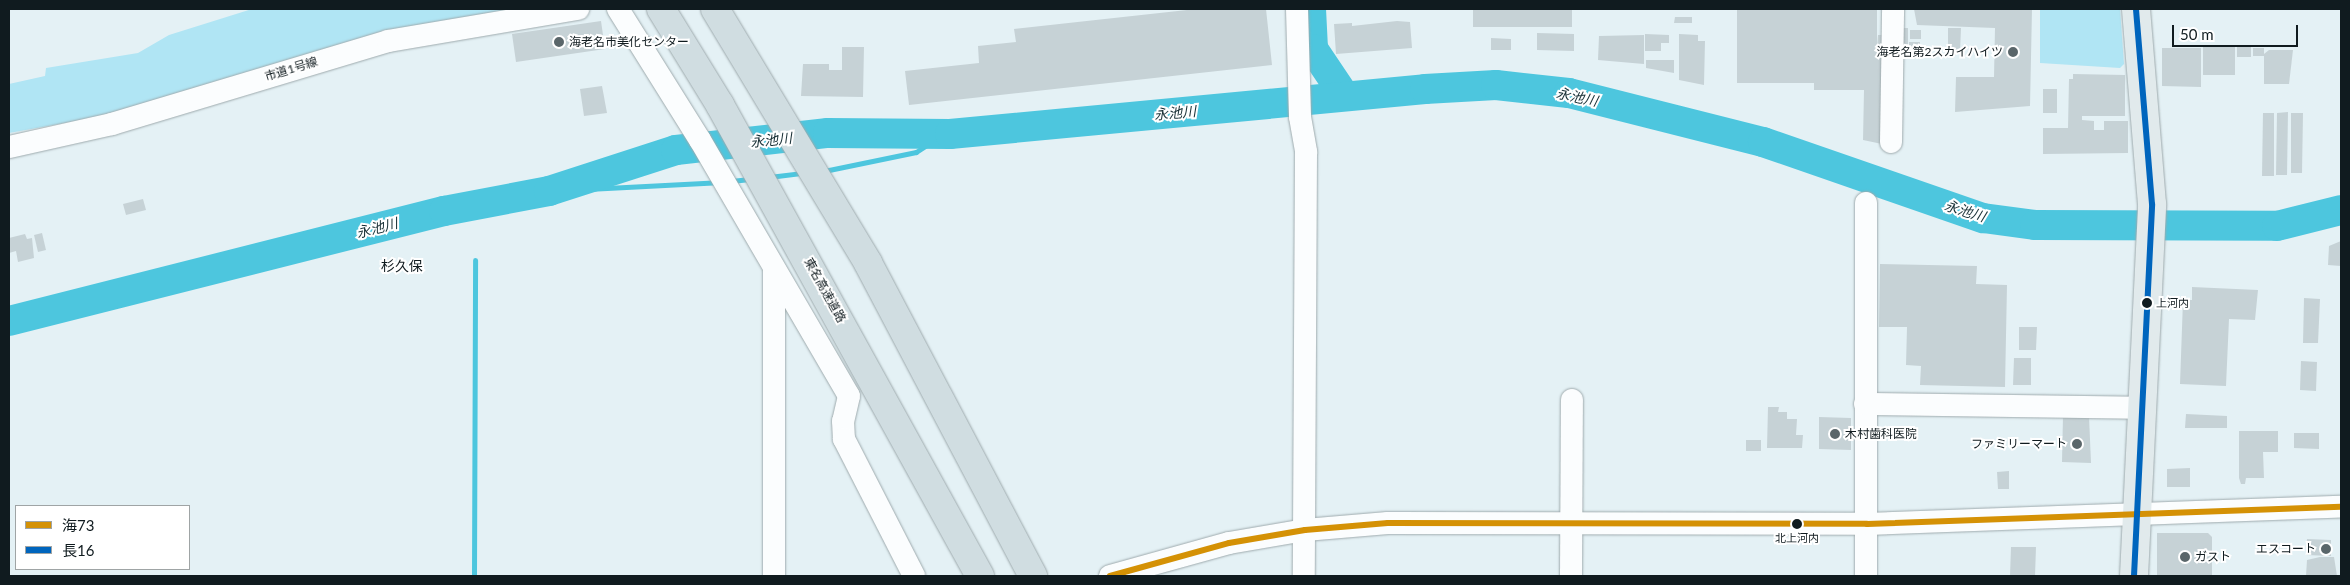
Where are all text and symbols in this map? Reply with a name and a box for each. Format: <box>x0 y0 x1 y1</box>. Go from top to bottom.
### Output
scale bar <box>2175 15 2301 47</box>
text: 50 m <box>2180 25 2214 43</box>
place label: 海老名市美化センター <box>569 35 689 49</box>
marker: 海老名市美化センター <box>553 36 565 48</box>
place label: 海老名第2スカイハイツ <box>1876 45 2003 59</box>
marker: 海老名第2スカイハイツ <box>2007 46 2019 58</box>
street label: 市道1号線 <box>263 54 319 84</box>
water label: 永池川 <box>1555 84 1599 110</box>
water label: 永池川 <box>1153 103 1197 123</box>
water label: 永池川 <box>749 129 793 151</box>
water label: 永池川 <box>1942 197 1988 225</box>
water label: 永池川 <box>355 215 399 241</box>
street label: 東名高速道路 <box>801 255 849 325</box>
district label: 杉久保 <box>381 258 423 274</box>
place label: 上河内 <box>2156 296 2189 310</box>
marker: 上河内 <box>2142 298 2152 308</box>
place label: 木村歯科医院 <box>1845 427 1917 441</box>
marker: 木村歯科医院 <box>1829 428 1841 440</box>
place label: ファミリーマート <box>1971 437 2067 451</box>
marker: ファミリーマート <box>2071 438 2083 450</box>
legend <box>15 505 190 570</box>
text: 海73 <box>62 516 94 534</box>
marker: 北上河内 <box>1792 519 1802 529</box>
place label: 北上河内 <box>1775 531 1819 545</box>
text: 長16 <box>62 541 94 559</box>
place label: エスコート <box>2256 542 2316 556</box>
marker: エスコート <box>2320 543 2332 555</box>
place label: ガスト <box>2195 550 2231 564</box>
marker: ガスト <box>2179 551 2191 563</box>

